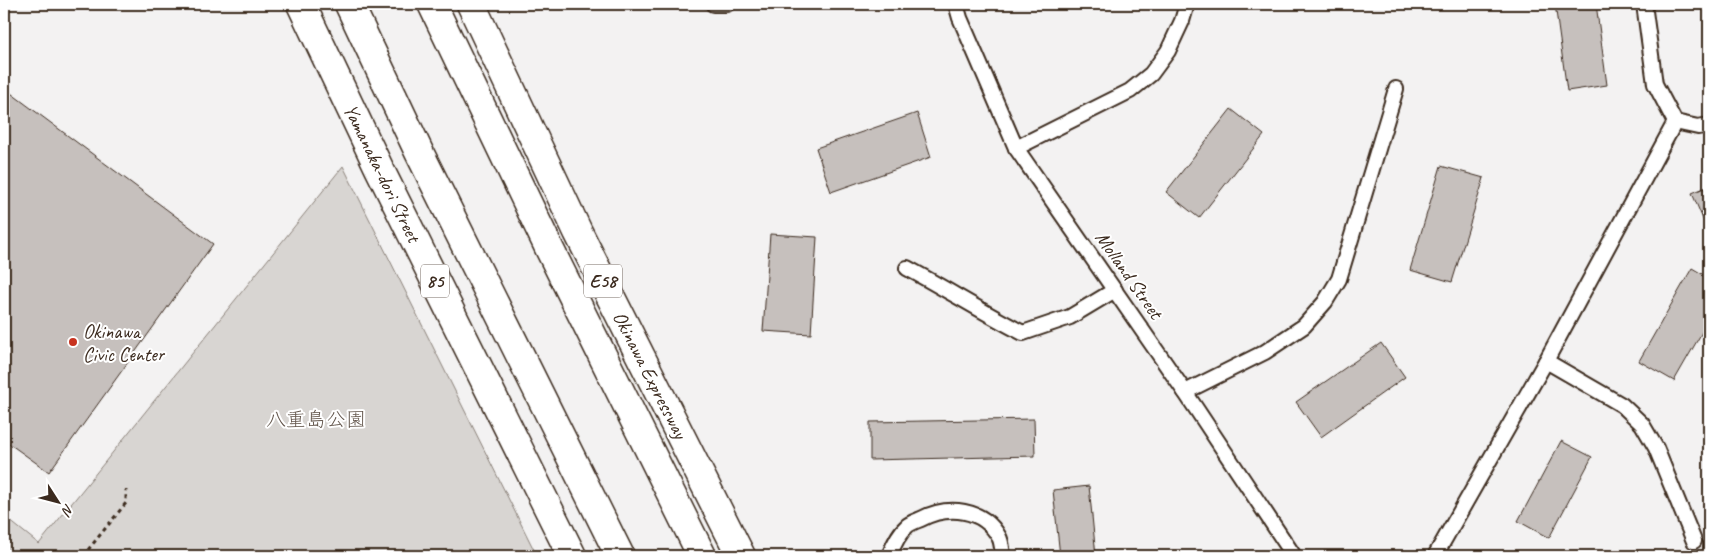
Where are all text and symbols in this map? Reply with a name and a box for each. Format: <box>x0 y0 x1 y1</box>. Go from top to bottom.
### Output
street label: Yamanaka-dori Street <box>338 100 427 248</box>
street label: Molland Street <box>1090 226 1170 326</box>
road number: 85 <box>421 264 449 298</box>
road number: E58 <box>584 264 622 298</box>
street label: Okinawa Expressway <box>607 307 694 445</box>
place label: Okinawa Civic Center <box>83 319 166 367</box>
marker: Okinawa Civic Center <box>67 336 79 348</box>
park label: 八重島公園 <box>266 407 366 432</box>
north arrow <box>32 478 82 528</box>
text: N <box>57 501 78 520</box>

